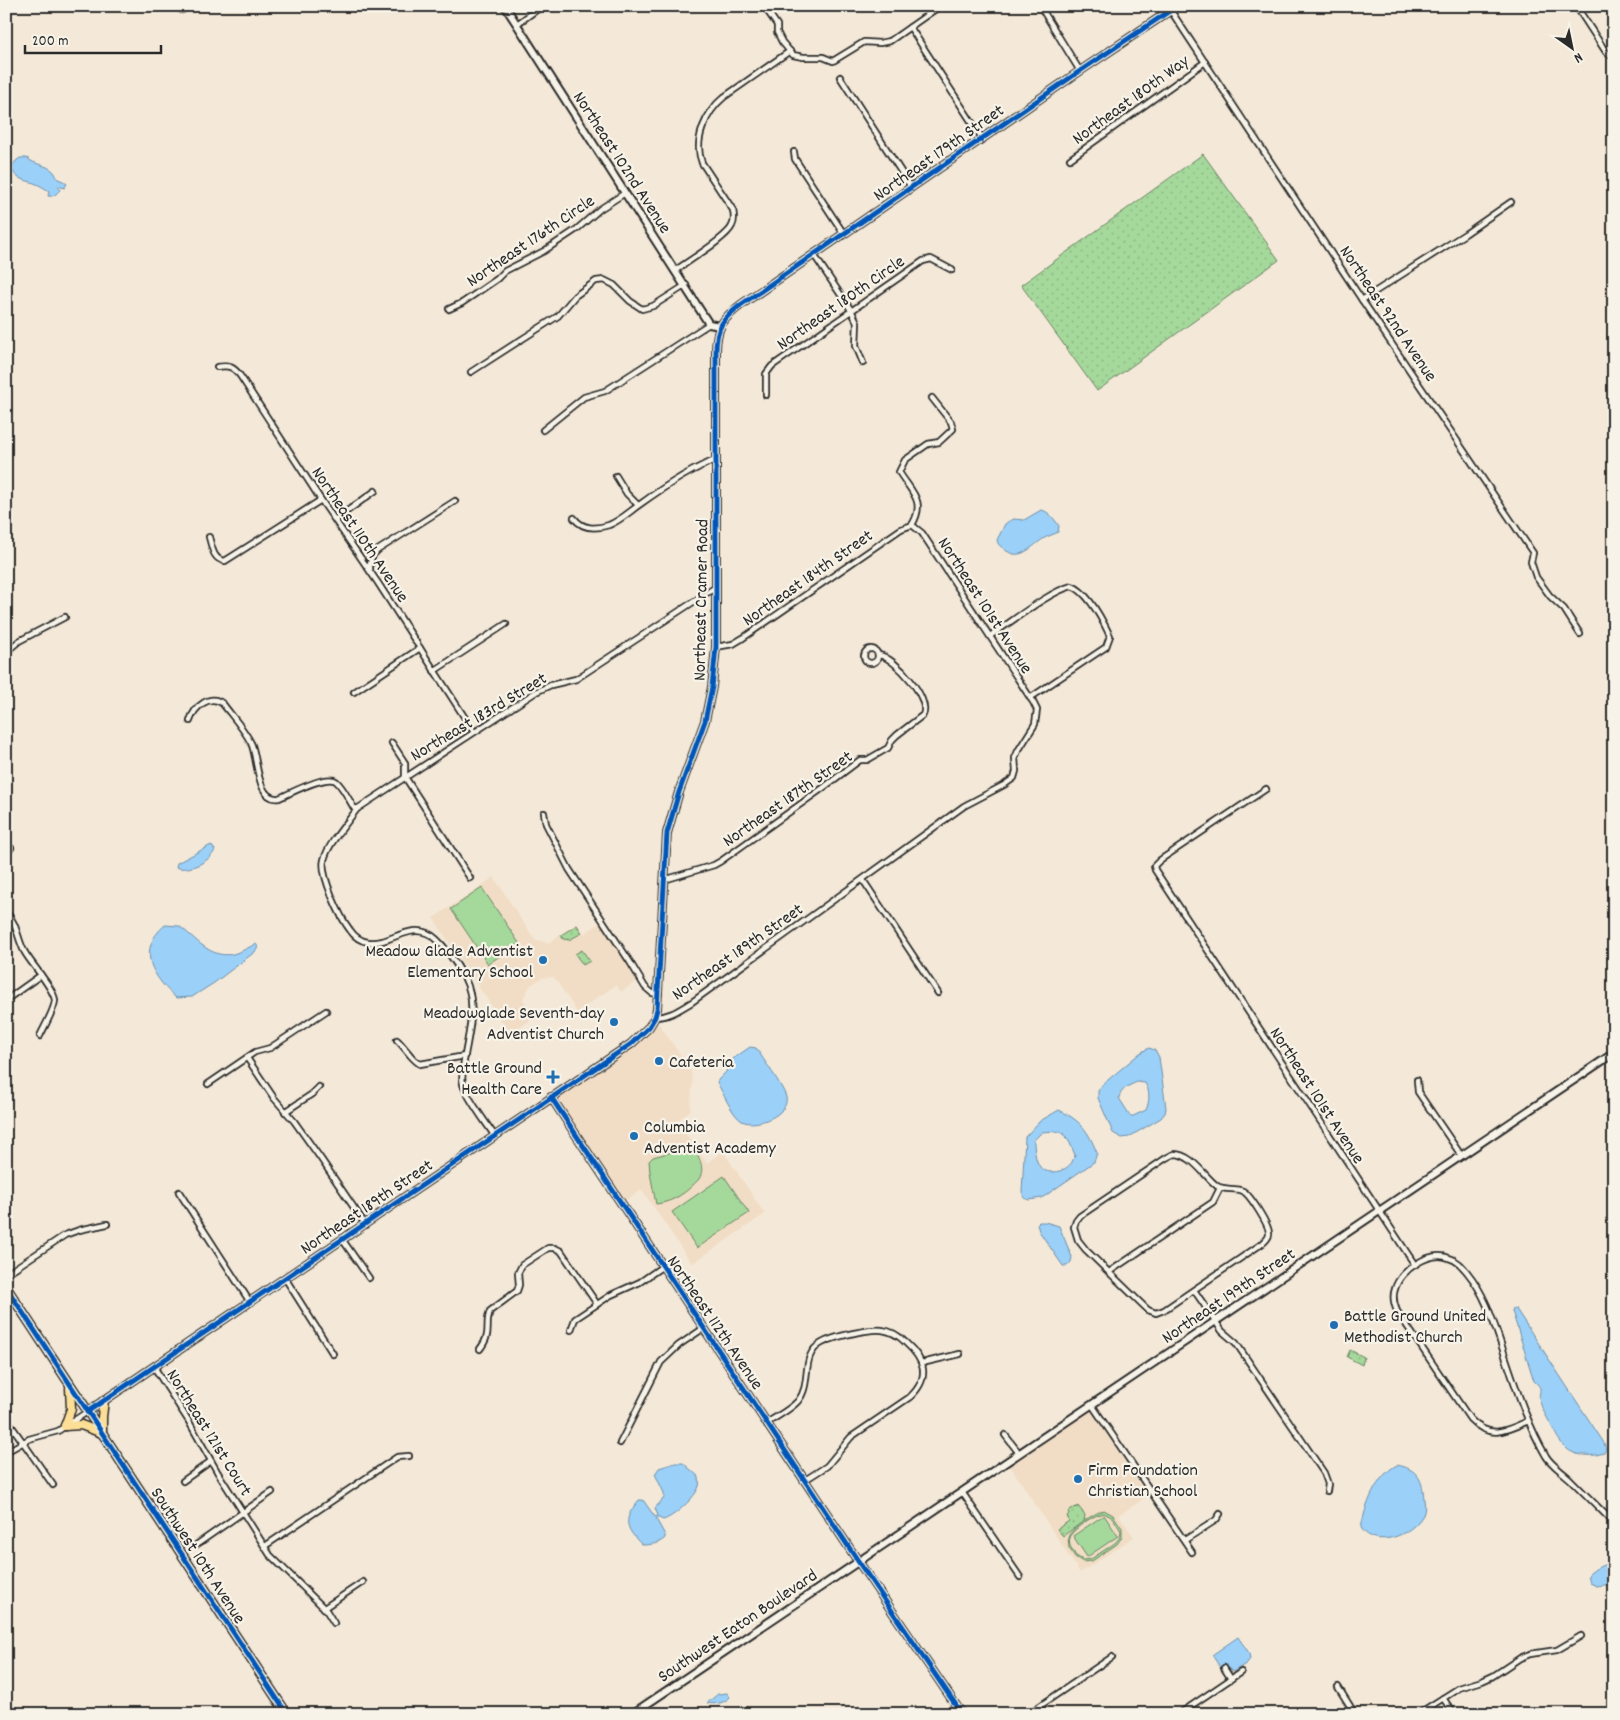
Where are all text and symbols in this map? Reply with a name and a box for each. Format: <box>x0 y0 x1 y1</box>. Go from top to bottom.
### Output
scale bar <box>25 22 161 54</box>
north arrow <box>1548 22 1598 72</box>
text: 200 m <box>32 31 69 53</box>
text: N <box>1570 47 1586 68</box>
street label: Northeast 180th Way <box>1068 50 1196 152</box>
street label: Northeast 102nd Avenue <box>566 87 676 239</box>
street label: Northeast 179th Street <box>869 99 1010 209</box>
street label: Northeast 176th Circle <box>462 190 601 294</box>
street label: Northeast 92nd Avenue <box>1332 241 1442 388</box>
street label: Northeast 180th Circle <box>772 250 911 358</box>
street label: Northeast 110th Avenue <box>304 462 414 608</box>
street label: Northeast Cramer Road <box>689 519 716 681</box>
street label: Northeast 184th Street <box>738 524 879 634</box>
street label: Northeast 101st Avenue <box>930 533 1038 680</box>
street label: Northeast 183rd Street <box>406 667 553 769</box>
street label: Northeast 187th Street <box>718 745 859 854</box>
street label: Northeast 189th Street <box>668 898 810 1008</box>
place label: Meadow Glade Adventist Elementary School <box>365 940 534 986</box>
marker: Meadow Glade Adventist Elementary School <box>537 954 549 966</box>
place label: Meadowglade Seventh-day Adventist Church <box>423 1002 605 1048</box>
marker: Meadowglade Seventh-day Adventist Church <box>608 1016 620 1028</box>
street label: Northeast 101st Avenue <box>1262 1023 1370 1170</box>
place label: Cafeteria <box>669 1051 734 1076</box>
marker: Cafeteria <box>653 1055 665 1067</box>
place label: Battle Ground Health Care <box>447 1057 542 1103</box>
marker: Battle Ground Health Care <box>546 1070 560 1084</box>
place label: Columbia Adventist Academy <box>644 1116 777 1162</box>
marker: Columbia Adventist Academy <box>628 1130 640 1142</box>
street label: Northeast 189th Street <box>296 1154 439 1262</box>
street label: Northeast 199th Street <box>1158 1243 1301 1351</box>
street label: Northeast 112th Avenue <box>660 1251 768 1396</box>
place label: Battle Ground United Methodist Church <box>1344 1305 1486 1351</box>
marker: Battle Ground United Methodist Church <box>1328 1319 1340 1331</box>
street label: Northeast 121st Court <box>159 1365 257 1502</box>
place label: Firm Foundation Christian School <box>1088 1459 1198 1505</box>
marker: Firm Foundation Christian School <box>1072 1473 1084 1485</box>
street label: Southwest 10th Avenue <box>143 1483 251 1630</box>
street label: Southwest Eaton Boulevard <box>654 1564 823 1690</box>

